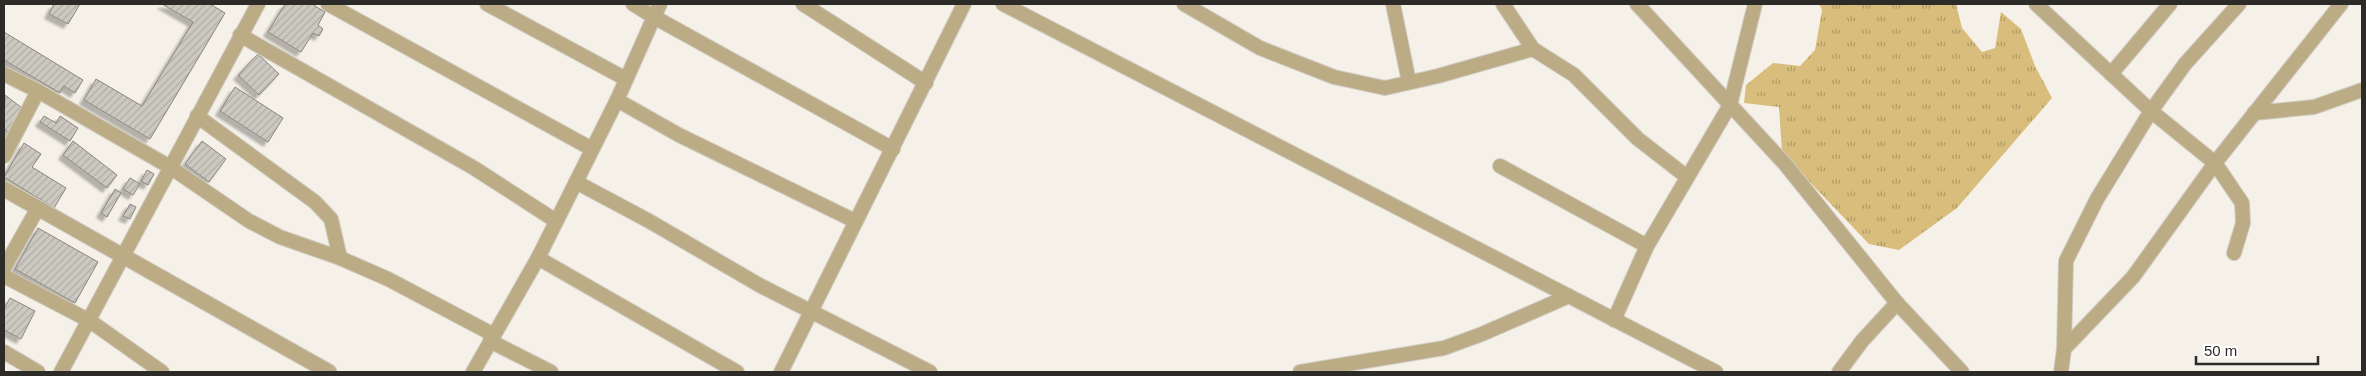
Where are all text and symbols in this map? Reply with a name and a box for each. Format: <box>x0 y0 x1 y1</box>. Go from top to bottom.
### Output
scale bar <box>2196 334 2318 366</box>
text: 50 m <box>2204 342 2237 359</box>

